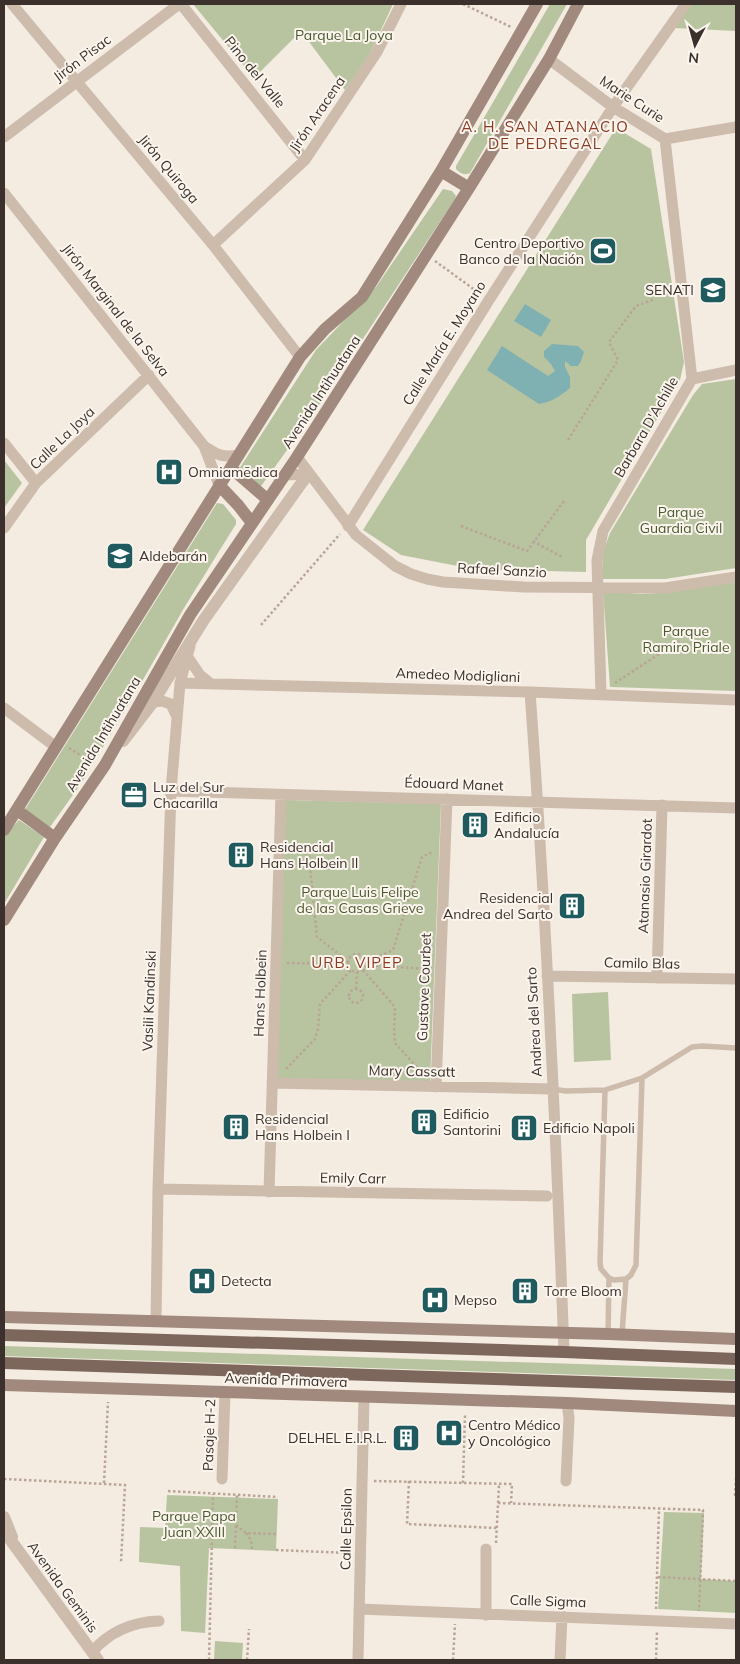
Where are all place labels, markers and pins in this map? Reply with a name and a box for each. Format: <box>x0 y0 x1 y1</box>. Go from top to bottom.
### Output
place label: Centro Deportivo Banco de la Nación <box>459 234 584 268</box>
sports icon: Centro Deportivo Banco de la Nación <box>588 236 618 266</box>
school or university icon: SENATI <box>698 275 728 305</box>
place label: SENATI <box>645 281 694 299</box>
hospital icon: Omniamēdica <box>154 457 184 487</box>
place label: Omniamēdica <box>188 463 278 481</box>
school or university icon: Aldebarán <box>105 541 135 571</box>
place label: Aldebarán <box>139 547 207 565</box>
place label: Luz del Sur Chacarilla <box>153 778 225 812</box>
office icon: Luz del Sur Chacarilla <box>119 780 149 810</box>
place label: Edificio Andalucía <box>494 808 559 842</box>
building icon: Edificio Andalucía <box>460 810 490 840</box>
place label: Residencial Hans Holbein II <box>260 838 358 872</box>
building icon: Residencial Hans Holbein II <box>226 840 256 870</box>
place label: Residencial Andrea del Sarto <box>443 889 553 923</box>
building icon: Residencial Andrea del Sarto <box>557 891 587 921</box>
place label: Edificio Santorini <box>443 1105 501 1139</box>
building icon: Edificio Santorini <box>409 1107 439 1137</box>
place label: Residencial Hans Holbein I <box>255 1110 350 1144</box>
building icon: Residencial Hans Holbein I <box>221 1112 251 1142</box>
building icon: Edificio Napoli <box>509 1113 539 1143</box>
place label: Edificio Napoli <box>543 1119 635 1137</box>
hospital icon: Detecta <box>187 1266 217 1296</box>
place label: Detecta <box>221 1272 272 1290</box>
building icon: Torre Bloom <box>510 1276 540 1306</box>
place label: Torre Bloom <box>544 1282 622 1300</box>
hospital icon: Mepso <box>420 1285 450 1315</box>
place label: Mepso <box>454 1291 497 1309</box>
place label: Centro Médico y Oncológico <box>468 1416 561 1450</box>
hospital icon: Centro Médico y Oncológico <box>434 1418 464 1448</box>
building icon: DELHEL E.I.R.L. <box>391 1423 421 1453</box>
place label: DELHEL E.I.R.L. <box>288 1429 387 1447</box>

